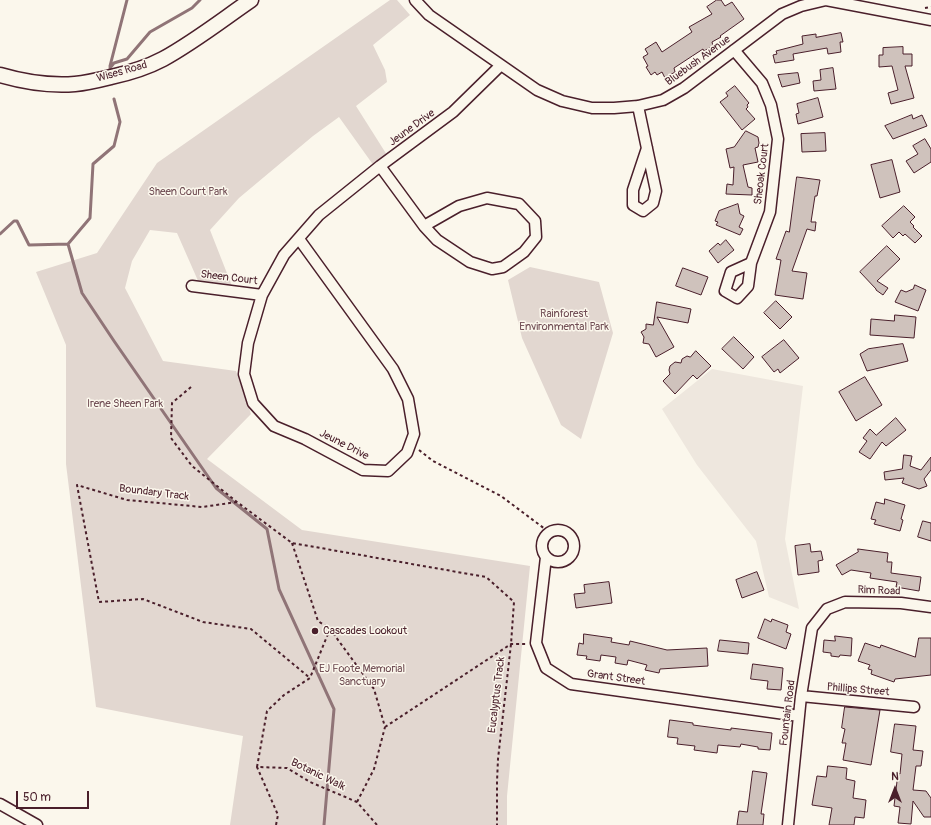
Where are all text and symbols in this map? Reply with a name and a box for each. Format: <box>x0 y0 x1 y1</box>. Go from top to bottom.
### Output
street label: Bluebush Avenue <box>663 33 733 89</box>
street label: Wises Road <box>95 59 149 85</box>
street label: Jeune Drive <box>386 107 438 149</box>
street label: Sheoak Court <box>752 143 772 205</box>
park label: Sheen Court Park <box>148 185 228 199</box>
street label: Sheen Court <box>200 268 258 288</box>
park label: Rainforest Environmental Park <box>519 307 609 333</box>
park label: Irene Sheen Park <box>87 397 163 411</box>
street label: Jeune Drive <box>317 427 371 463</box>
street label: Boundary Track <box>118 482 190 504</box>
street label: Rim Road <box>857 584 901 598</box>
place label: Cascades Lookout <box>323 624 407 638</box>
marker: Cascades Lookout <box>310 626 320 636</box>
street label: Eucalyptus Track <box>486 656 508 734</box>
park label: EJ Foote Memorial Sanctuary <box>319 662 405 688</box>
street label: Grant Street <box>586 667 646 689</box>
street label: Fountain Road <box>777 679 799 747</box>
street label: Phillips Street <box>826 681 890 699</box>
street label: Botanic Walk <box>288 756 348 794</box>
north arrow <box>875 769 915 809</box>
text: N <box>891 770 899 783</box>
scale bar <box>18 783 91 809</box>
text: 50 m <box>23 790 51 805</box>

